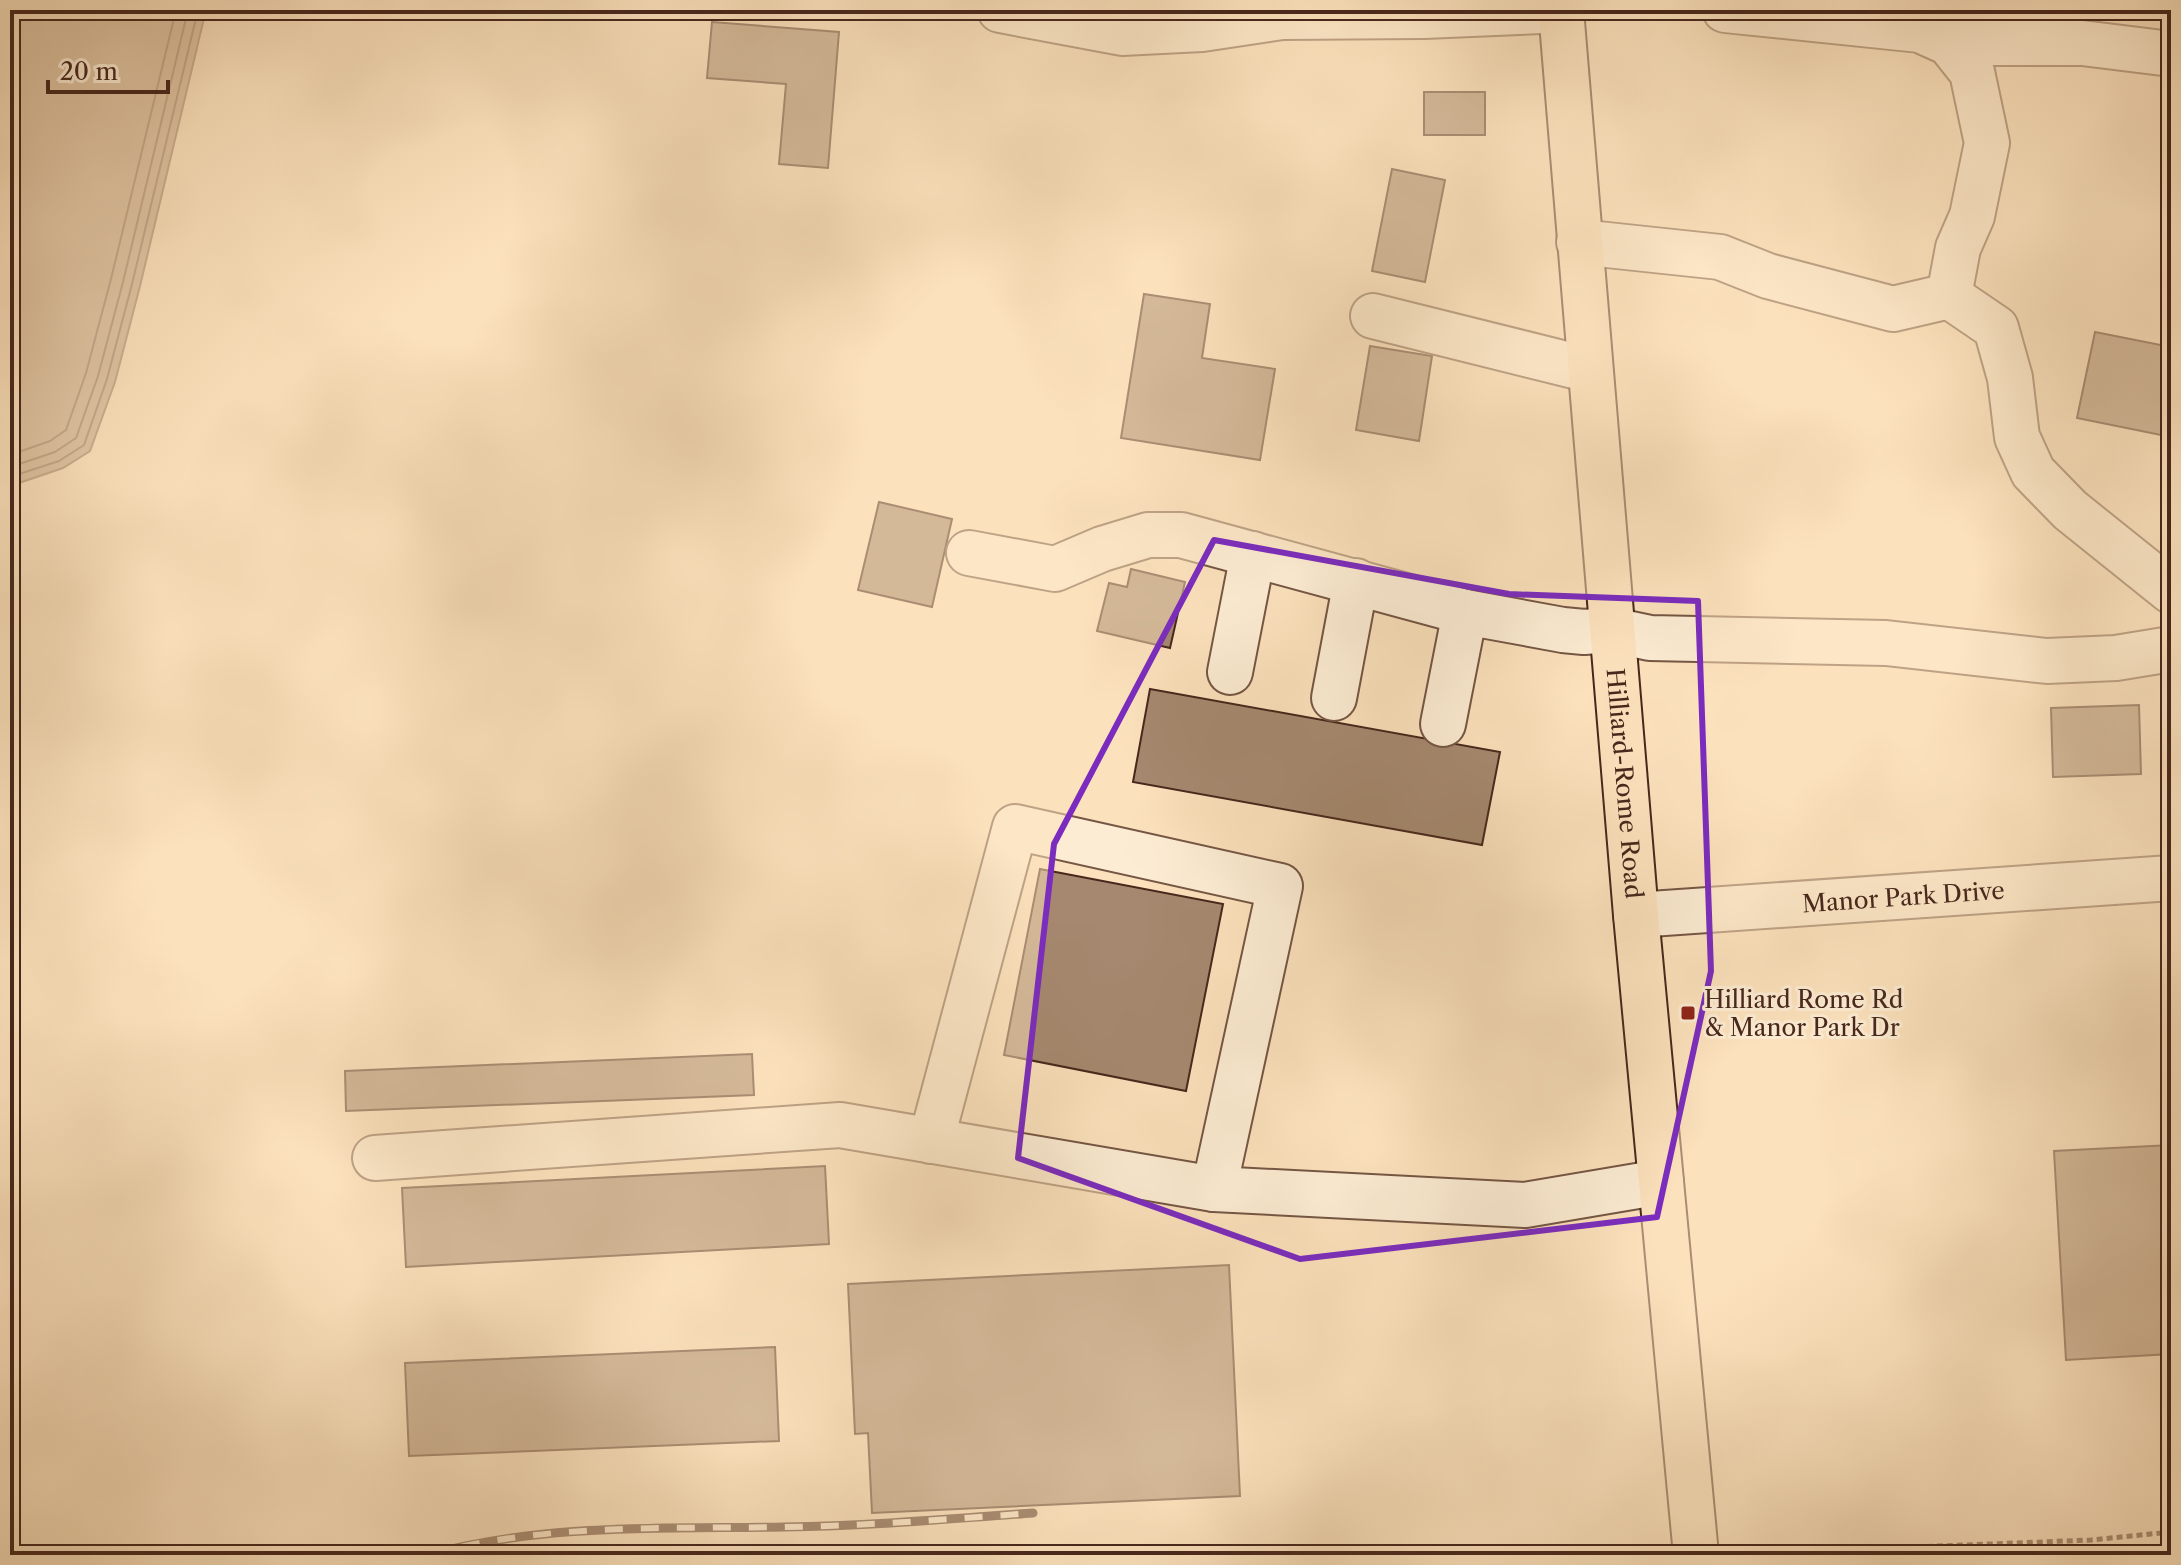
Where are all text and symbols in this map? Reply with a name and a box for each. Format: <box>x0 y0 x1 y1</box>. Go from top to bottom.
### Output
scale bar <box>48 44 168 94</box>
text: 20 m <box>60 57 118 86</box>
street label: Hilliard-Rome Road <box>1601 667 1649 900</box>
street label: Manor Park Drive <box>1801 875 2006 918</box>
place label: Hilliard Rome Rd & Manor Park Dr <box>1704 985 1904 1042</box>
marker: Hilliard Rome Rd & Manor Park Dr <box>1679 1004 1697 1022</box>

